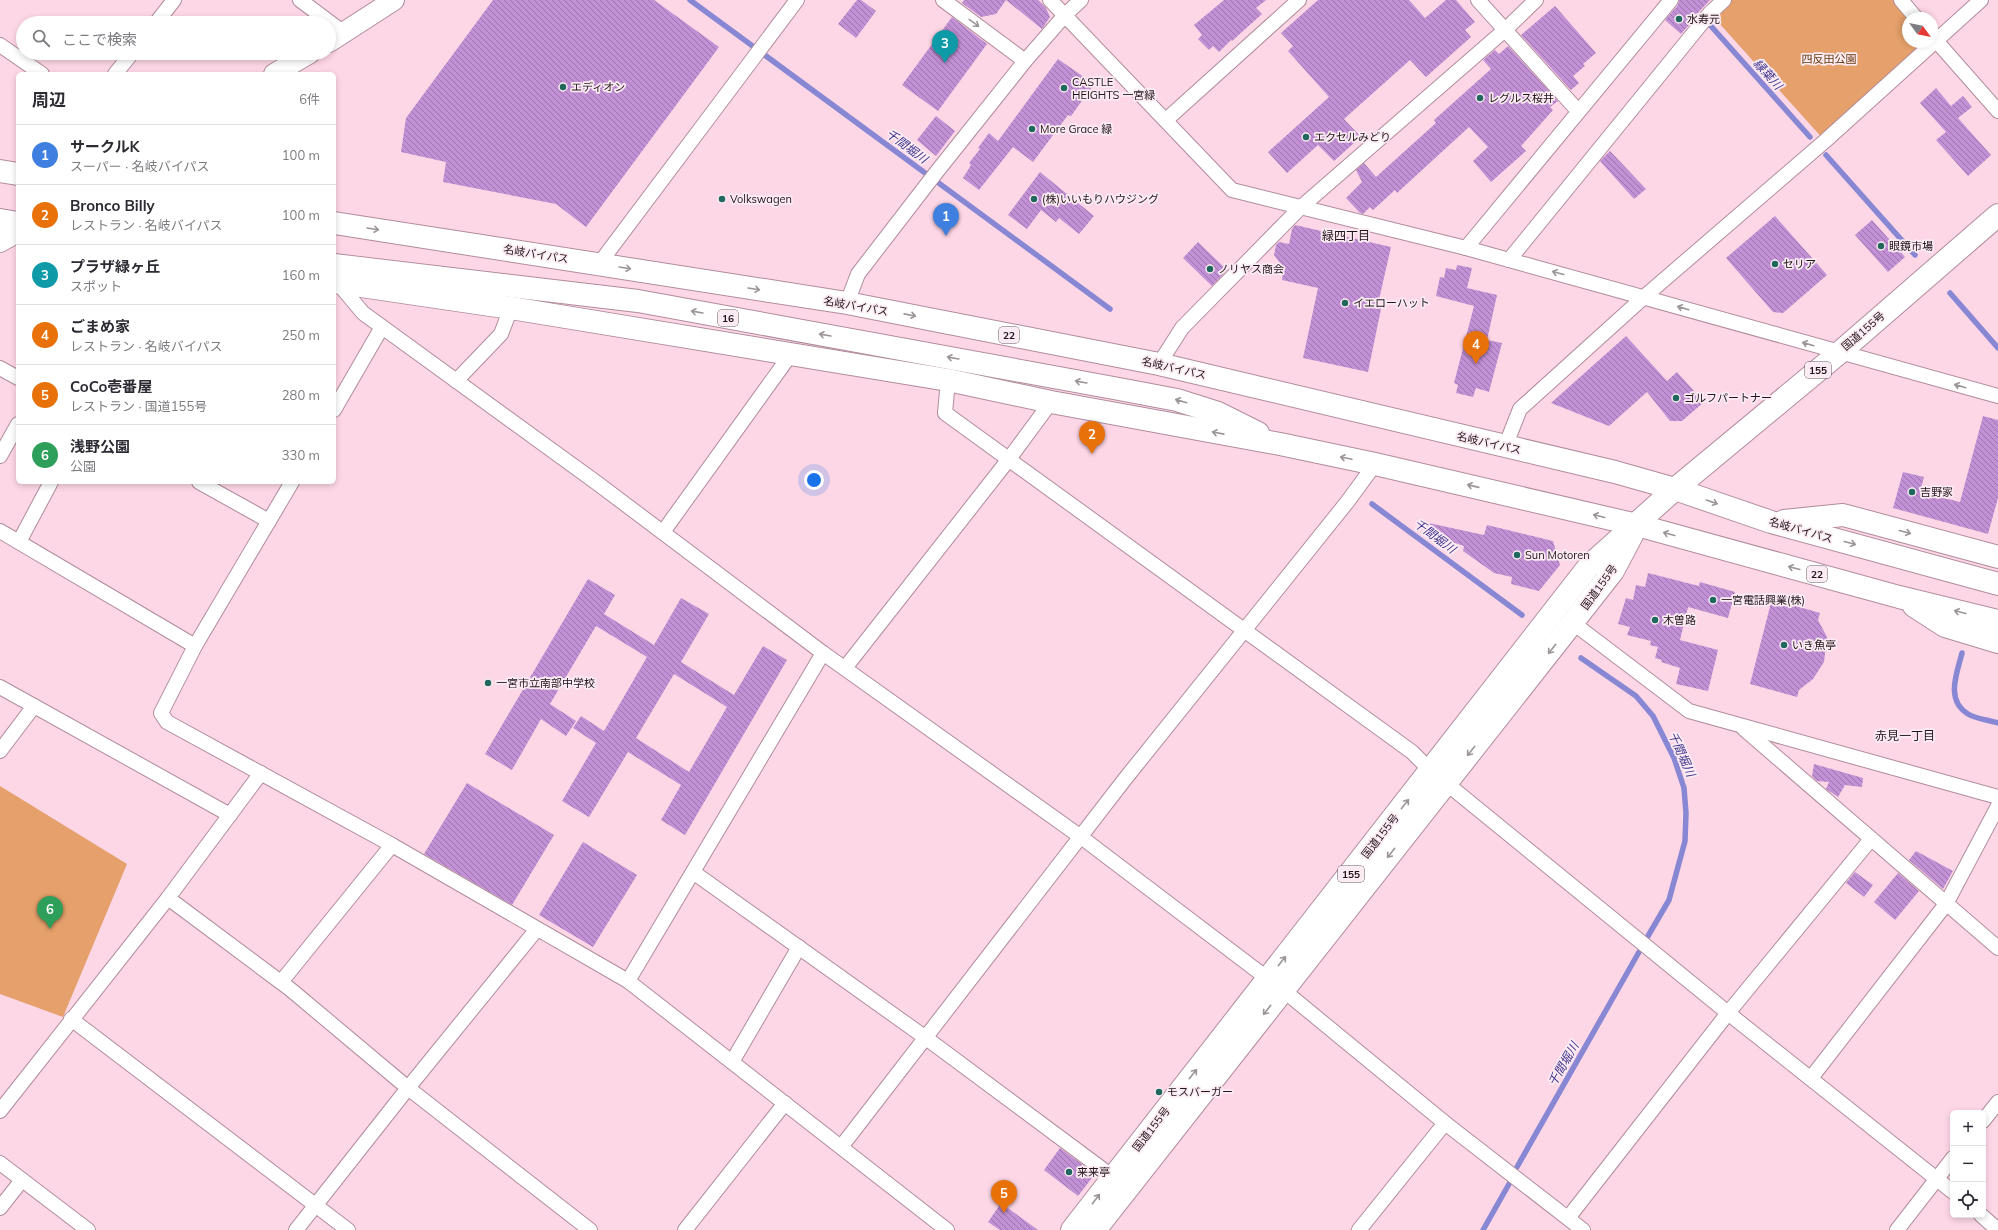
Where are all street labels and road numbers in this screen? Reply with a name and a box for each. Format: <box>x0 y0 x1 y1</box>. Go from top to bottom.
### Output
street label: 名岐バイパス <box>502 242 570 266</box>
street label: 名岐バイパス <box>822 293 890 319</box>
street label: 国道155号 <box>1838 308 1888 354</box>
road number: 16 <box>718 310 738 326</box>
road number: 22 <box>999 327 1019 343</box>
street label: 名岐バイパス <box>1140 354 1208 382</box>
road number: 155 <box>1805 362 1831 378</box>
street label: 名岐バイパス <box>1455 429 1523 457</box>
street label: 名岐バイパス <box>1767 514 1835 546</box>
street label: 国道155号 <box>1578 562 1620 612</box>
road number: 22 <box>1807 566 1827 582</box>
street label: 国道155号 <box>1358 811 1402 861</box>
road number: 155 <box>1338 866 1364 882</box>
street label: 国道155号 <box>1129 1104 1173 1154</box>

